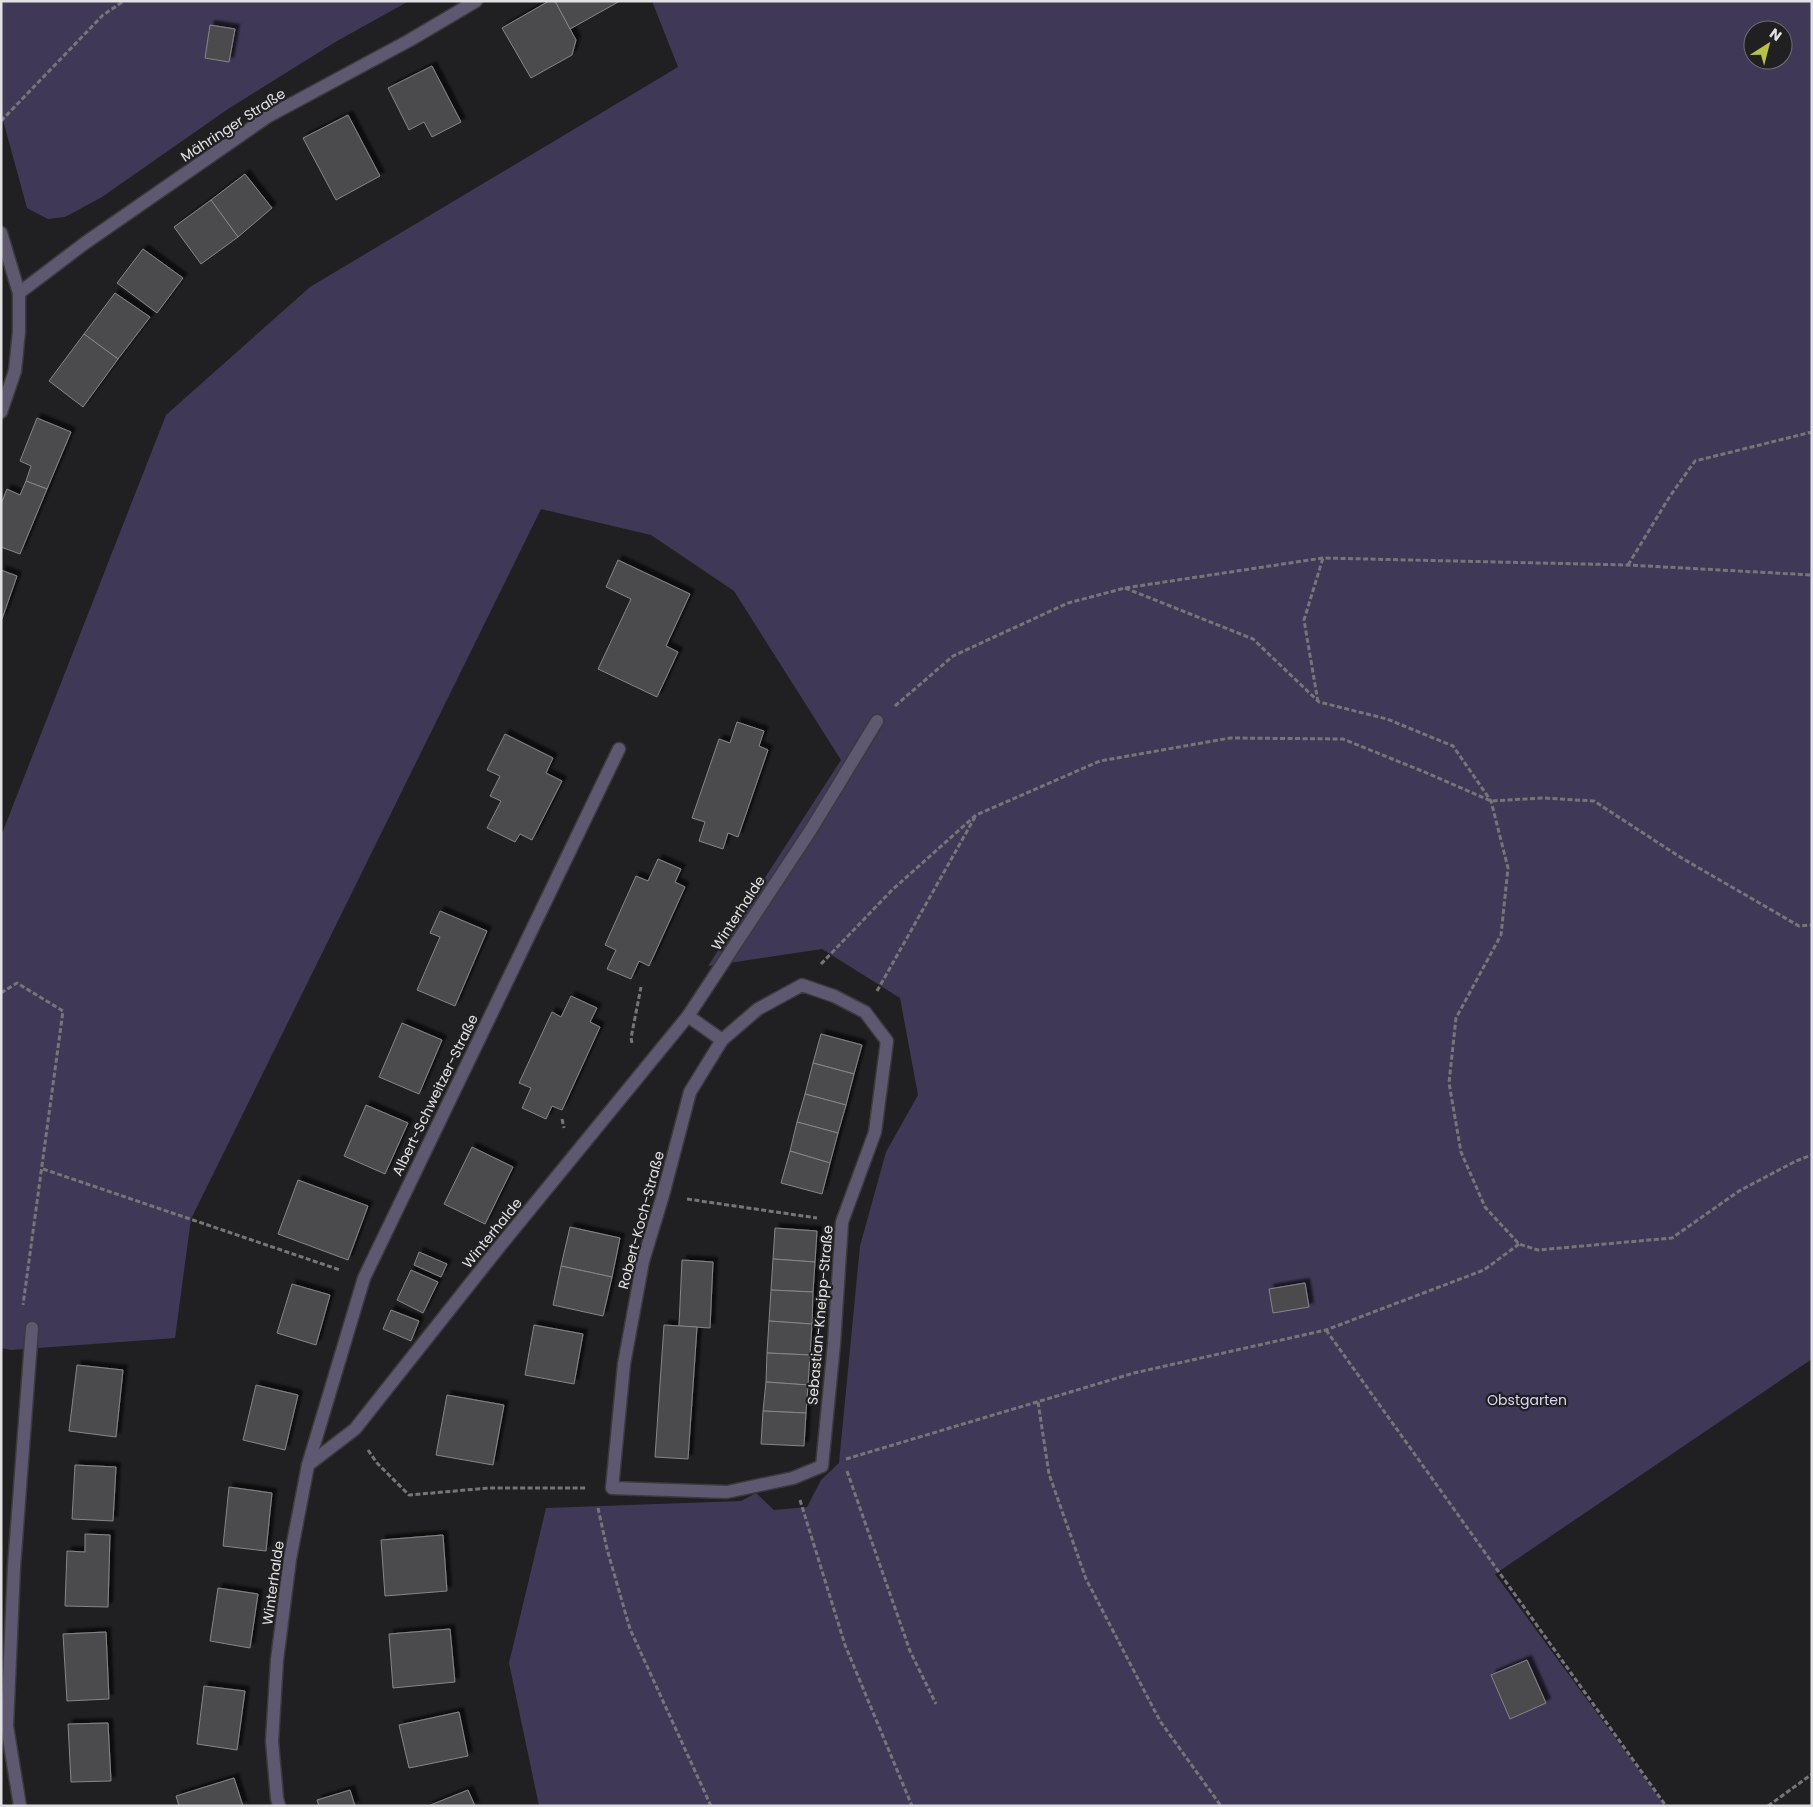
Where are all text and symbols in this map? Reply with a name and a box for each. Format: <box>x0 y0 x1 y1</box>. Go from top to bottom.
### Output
north arrow <box>1743 20 1793 70</box>
text: N <box>1766 23 1786 46</box>
street label: Mähringer Straße <box>177 83 290 166</box>
street label: Winterhalde <box>706 872 770 954</box>
street label: Albert-Schweitzer-Straße <box>387 1011 483 1179</box>
street label: Robert-Koch-Straße <box>613 1148 669 1291</box>
street label: Winterhalde <box>457 1193 527 1272</box>
street label: Sebastian-Kneipp-Straße <box>802 1224 838 1406</box>
park label: Obstgarten <box>1487 1390 1567 1410</box>
street label: Winterhalde <box>257 1539 289 1627</box>

